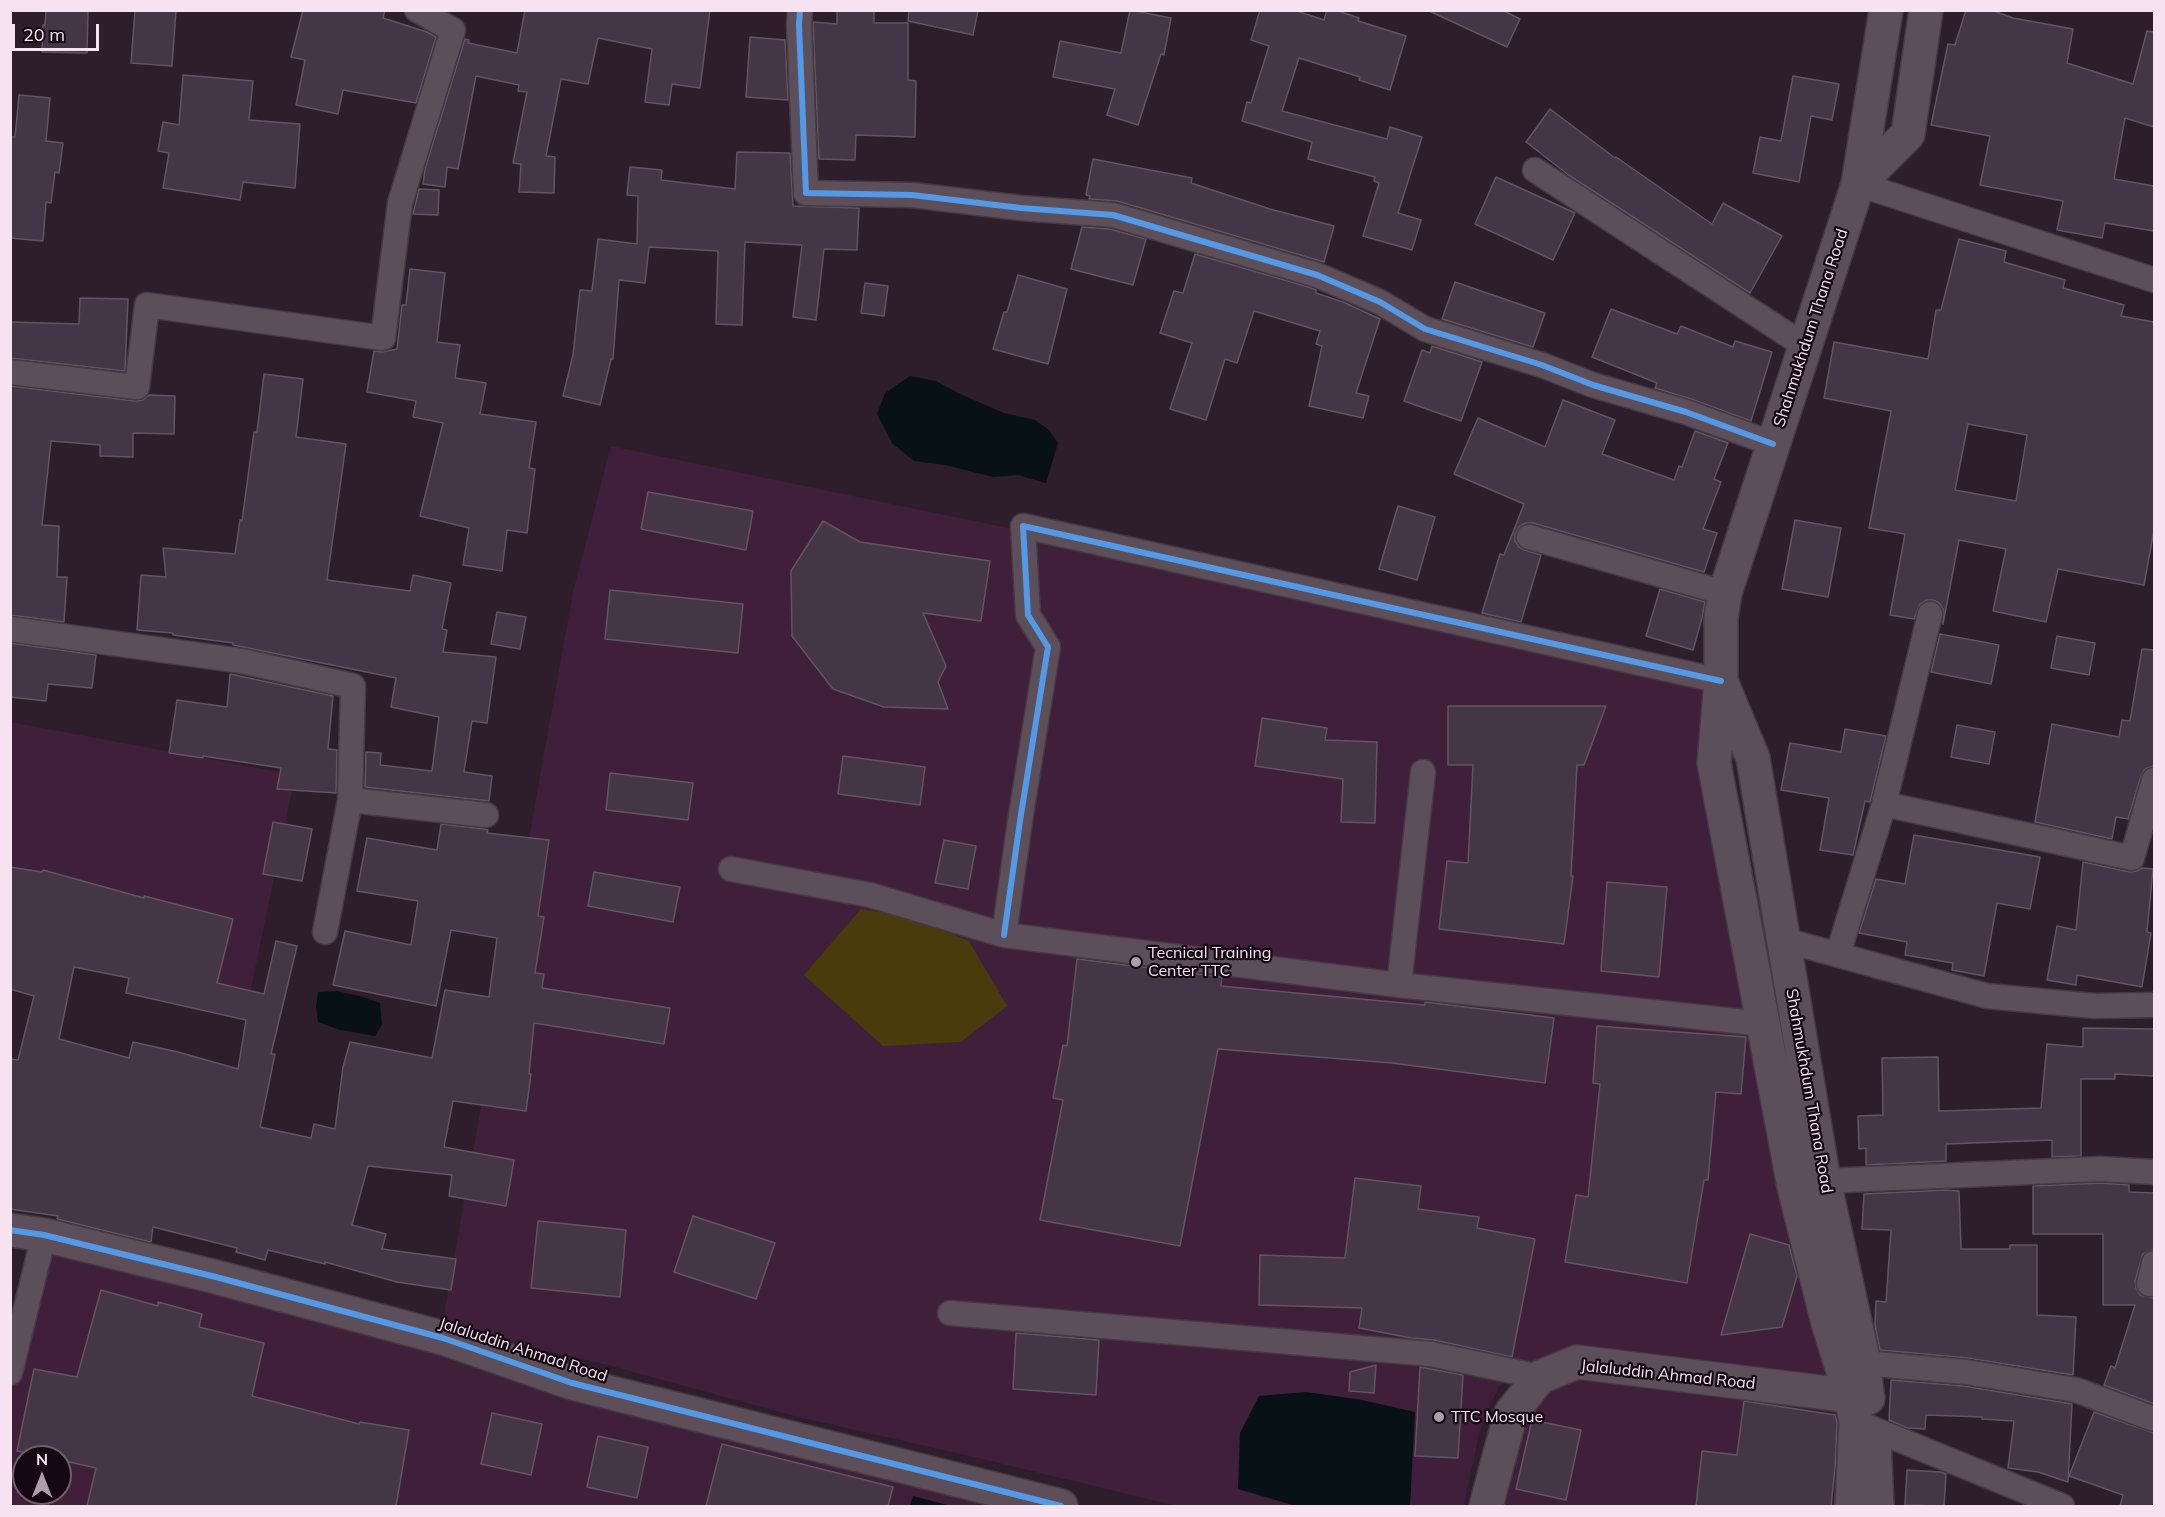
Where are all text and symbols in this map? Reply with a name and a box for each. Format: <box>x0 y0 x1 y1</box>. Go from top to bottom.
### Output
scale bar <box>15 12 102 50</box>
text: 20 m <box>23 23 65 46</box>
street label: Shahmukhdum Thana Road <box>1770 226 1852 430</box>
place label: Tecnical Training Center TTC <box>1148 943 1271 981</box>
marker: Tecnical Training Center TTC <box>1129 955 1143 969</box>
street label: Shahmukhdum Thana Road <box>1782 987 1836 1195</box>
street label: Jalaluddin Ahmad Road <box>437 1314 609 1386</box>
street label: Jalaluddin Ahmad Road <box>1580 1356 1756 1394</box>
place label: TTC Mosque <box>1451 1407 1543 1427</box>
marker: TTC Mosque <box>1432 1410 1446 1424</box>
north arrow <box>12 1445 72 1505</box>
text: N <box>36 1449 48 1469</box>

